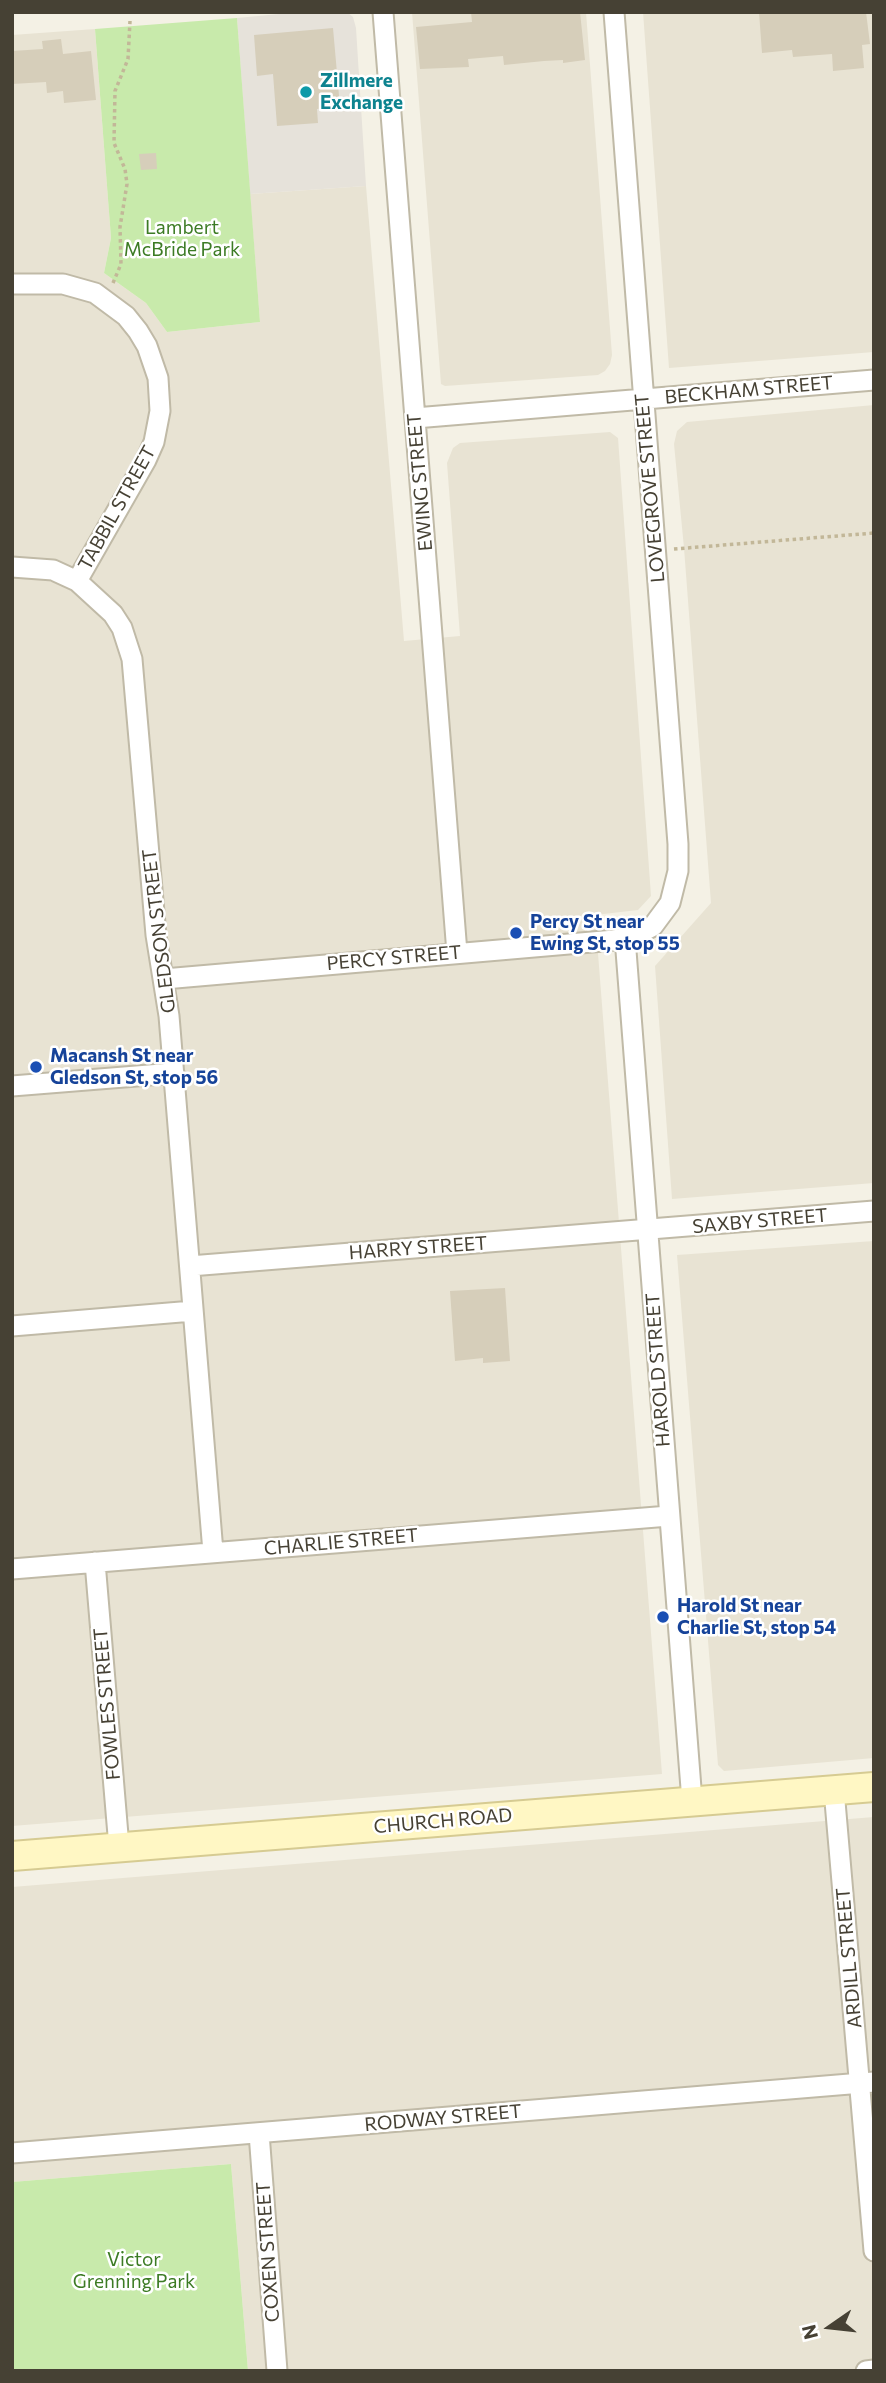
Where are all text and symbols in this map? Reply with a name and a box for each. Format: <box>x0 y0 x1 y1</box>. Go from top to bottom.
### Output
place label: Zillmere Exchange <box>320 70 403 114</box>
marker: Zillmere Exchange <box>298 84 314 100</box>
park label: Lambert McBride Park <box>124 217 240 261</box>
street label: BECKHAM STREET <box>664 371 834 409</box>
street label: LOVEGROVE STREET <box>630 392 670 584</box>
street label: EWING STREET <box>403 412 437 552</box>
street label: TABBIL STREET <box>73 442 161 574</box>
street label: GLEDSON STREET <box>138 848 180 1014</box>
place label: Percy St near Ewing St, stop 55 <box>530 911 680 955</box>
marker: Percy St near Ewing St, stop 55 <box>508 925 524 941</box>
street label: PERCY STREET <box>326 941 462 975</box>
place label: Macansh St near Gledson St, stop 56 <box>50 1045 218 1089</box>
marker: Macansh St near Gledson St, stop 56 <box>28 1059 44 1075</box>
street label: SAXBY STREET <box>691 1204 829 1238</box>
street label: HARRY STREET <box>348 1232 488 1264</box>
street label: HAROLD STREET <box>641 1292 675 1448</box>
street label: CHARLIE STREET <box>263 1524 419 1560</box>
place label: Harold St near Charlie St, stop 54 <box>677 1595 836 1639</box>
marker: Harold St near Charlie St, stop 54 <box>655 1609 671 1625</box>
street label: FOWLES STREET <box>89 1627 125 1781</box>
street label: CHURCH ROAD <box>373 1804 513 1838</box>
street label: ARDILL STREET <box>831 1887 867 2029</box>
street label: RODWAY STREET <box>364 2100 522 2136</box>
street label: COXEN STREET <box>252 2181 284 2323</box>
park label: Victor Grenning Park <box>73 2249 195 2293</box>
north arrow <box>795 2292 865 2362</box>
text: N <box>796 2323 822 2342</box>

